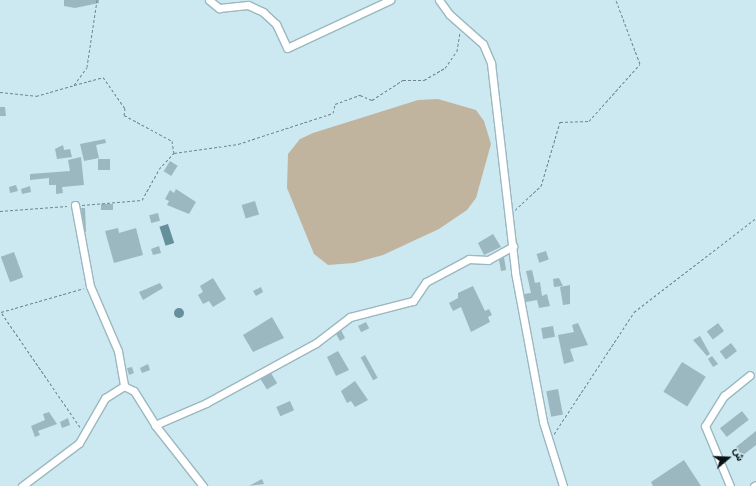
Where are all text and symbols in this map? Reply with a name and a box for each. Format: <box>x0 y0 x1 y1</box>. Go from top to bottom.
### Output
north arrow <box>708 438 748 478</box>
text: ش <box>731 446 748 463</box>

